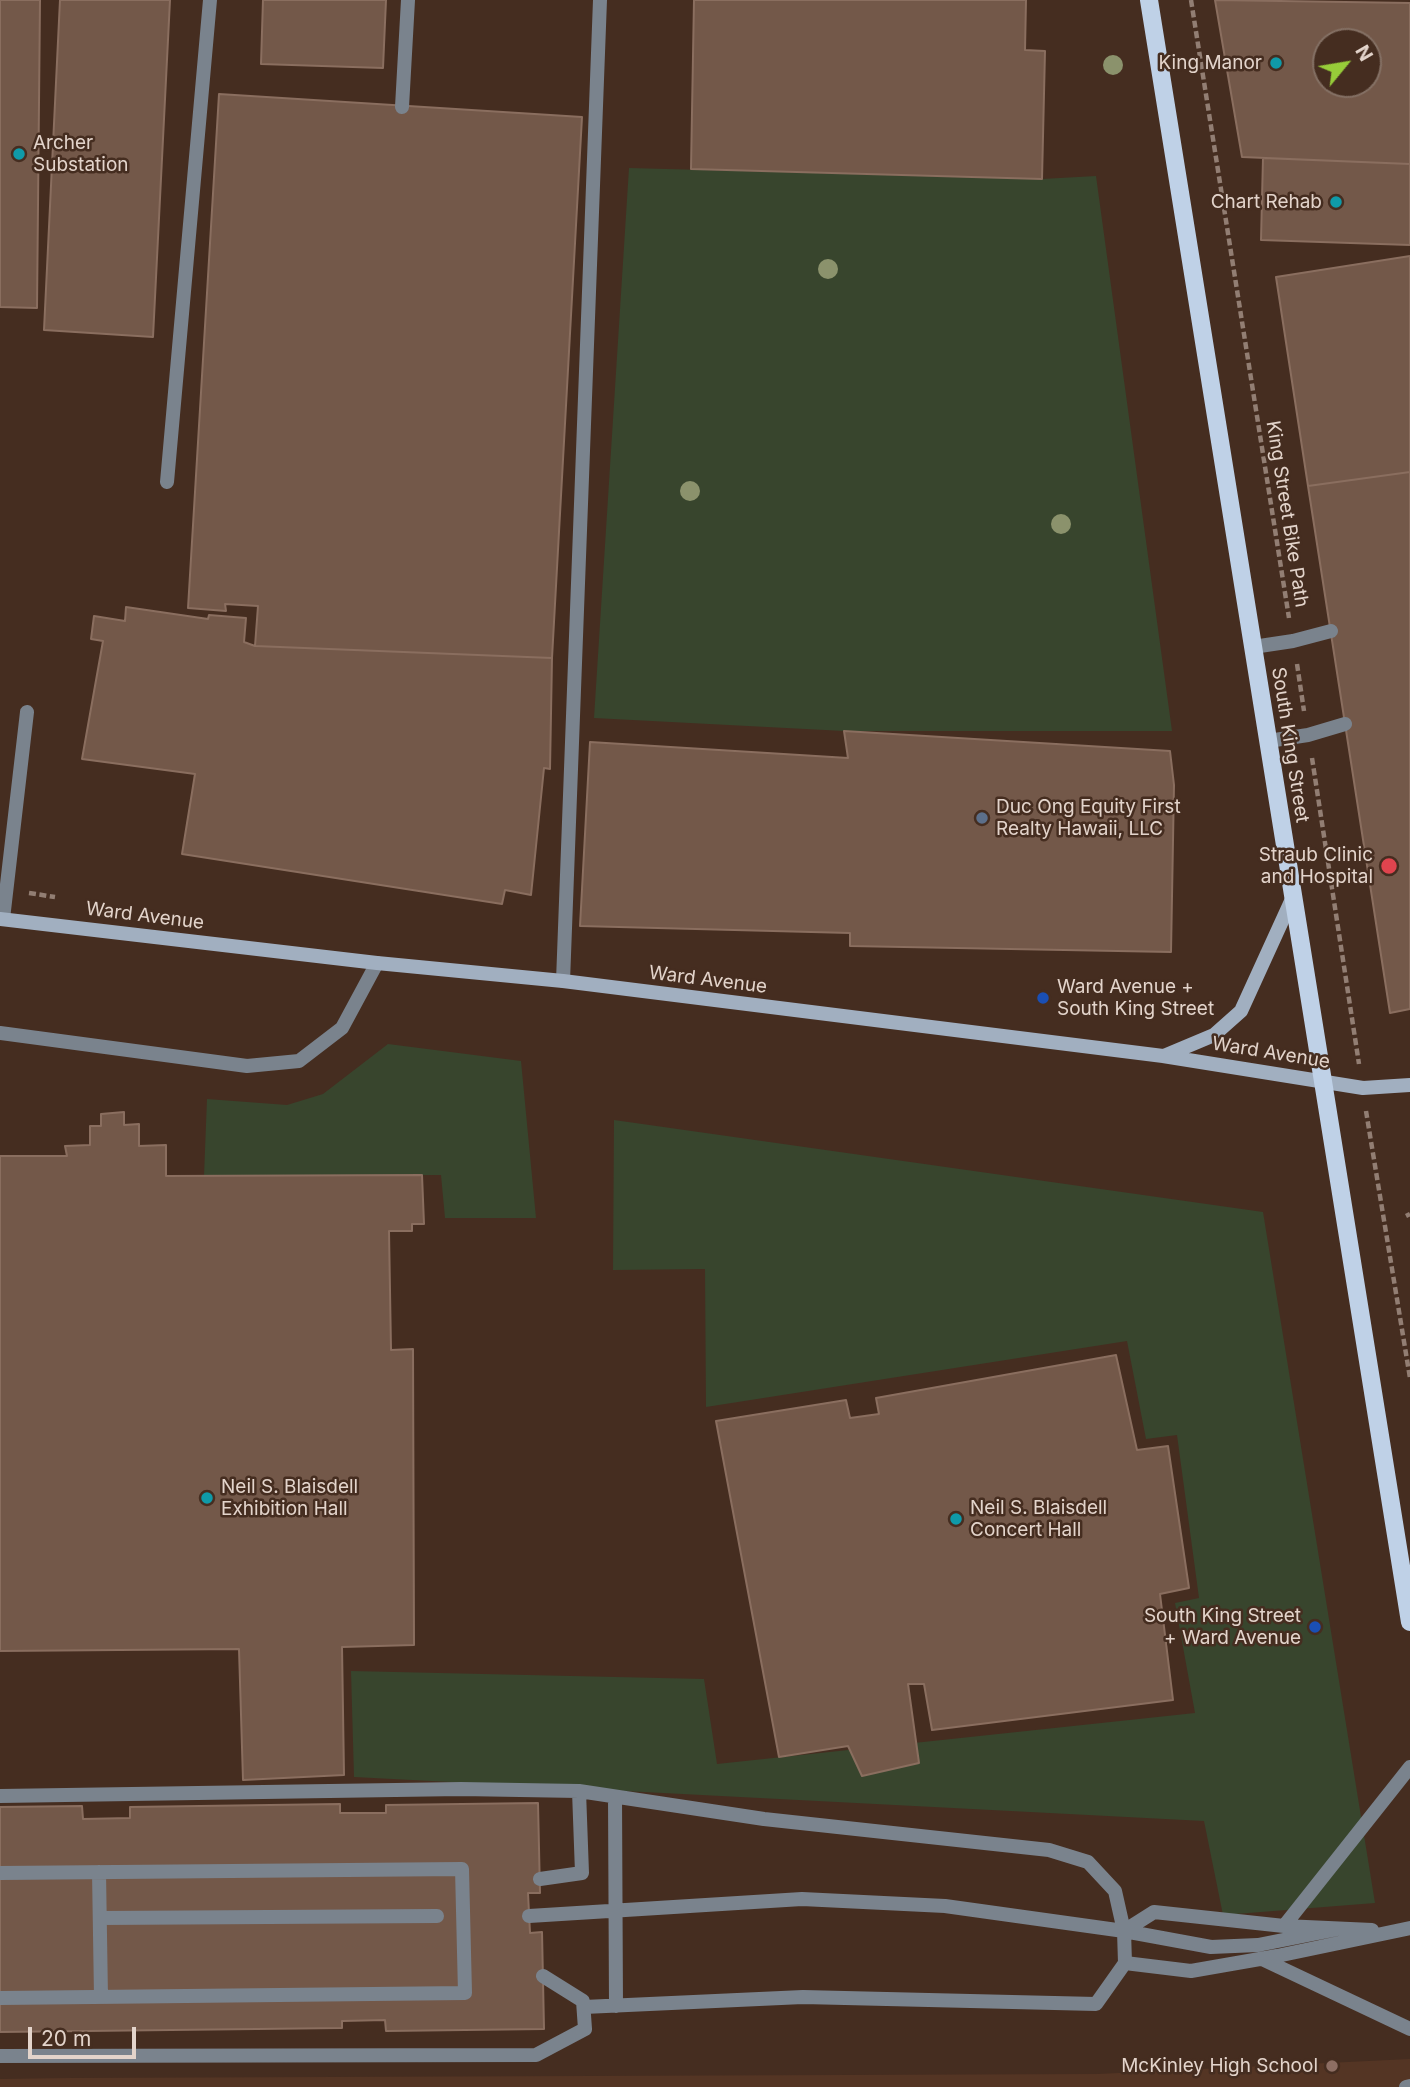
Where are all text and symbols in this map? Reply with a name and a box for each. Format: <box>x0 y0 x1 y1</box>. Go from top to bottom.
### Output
north arrow <box>1312 28 1382 98</box>
text: N <box>1350 41 1377 65</box>
place label: King Manor <box>1159 52 1262 74</box>
marker: King Manor <box>1268 55 1284 71</box>
place label: Archer Substation <box>33 132 129 176</box>
marker: Archer Substation <box>11 146 27 162</box>
place label: Chart Rehab <box>1211 191 1322 213</box>
marker: Chart Rehab <box>1328 194 1344 210</box>
street label: King Street Bike Path <box>1261 419 1313 609</box>
street label: South King Street <box>1266 666 1314 824</box>
place label: Duc Ong Equity First Realty Hawaii, LLC <box>996 796 1181 840</box>
marker: Duc Ong Equity First Realty Hawaii, LLC <box>974 810 990 826</box>
place label: Straub Clinic and Hospital <box>1259 844 1373 888</box>
marker: Straub Clinic and Hospital <box>1379 856 1399 876</box>
street label: Ward Avenue <box>85 897 205 935</box>
street label: Ward Avenue <box>648 961 768 999</box>
place label: Ward Avenue + South King Street <box>1057 976 1214 1020</box>
marker: Ward Avenue + South King Street <box>1035 990 1051 1006</box>
street label: Ward Avenue <box>1210 1032 1332 1074</box>
place label: Neil S. Blaisdell Exhibition Hall <box>221 1476 358 1520</box>
marker: Neil S. Blaisdell Exhibition Hall <box>199 1490 215 1506</box>
place label: Neil S. Blaisdell Concert Hall <box>970 1497 1107 1541</box>
marker: Neil S. Blaisdell Concert Hall <box>948 1511 964 1527</box>
place label: South King Street + Ward Avenue <box>1144 1605 1301 1649</box>
marker: South King Street + Ward Avenue <box>1307 1619 1323 1635</box>
scale bar <box>32 2014 140 2058</box>
text: 20 m <box>41 2026 91 2051</box>
place label: McKinley High School <box>1121 2055 1318 2077</box>
marker: McKinley High School <box>1324 2058 1340 2074</box>

